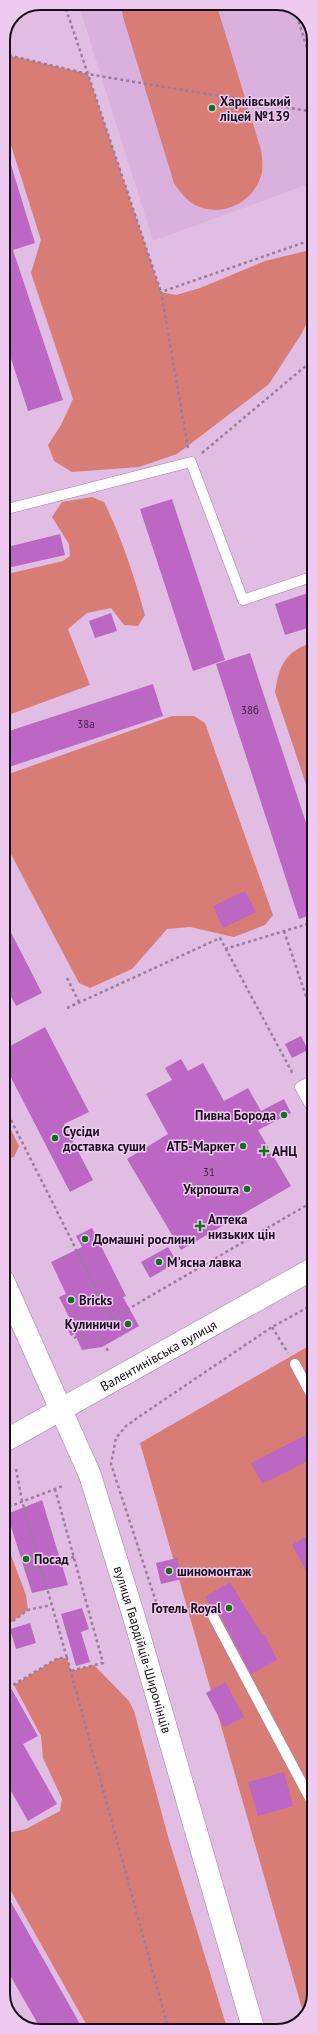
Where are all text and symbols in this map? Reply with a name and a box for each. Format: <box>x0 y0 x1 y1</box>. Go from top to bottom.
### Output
place label: Харківський ліцей №139 <box>219 93 291 125</box>
marker: Харківський ліцей №139 <box>207 103 217 113</box>
house number: 38б <box>241 703 259 717</box>
house number: 38а <box>77 717 95 731</box>
place label: Пивна Борода <box>195 1107 276 1124</box>
marker: Пивна Борода <box>279 1110 289 1120</box>
place label: Сусіди доставка суши <box>62 1123 146 1155</box>
marker: Сусіди доставка суши <box>50 1133 60 1143</box>
place label: АТБ-Маркет <box>167 1138 236 1155</box>
marker: АТБ-Маркет <box>238 1141 248 1151</box>
place label: АНЦ <box>272 1143 297 1160</box>
marker: АНЦ <box>259 1146 269 1156</box>
house number: 31 <box>203 1165 215 1179</box>
place label: Укрпошта <box>182 1181 239 1198</box>
marker: Укрпошта <box>242 1184 252 1194</box>
place label: Аптека низьких цін <box>208 1211 275 1243</box>
marker: Аптека низьких цін <box>195 1221 205 1231</box>
place label: Домашні рослини <box>93 1231 195 1248</box>
marker: Домашні рослини <box>80 1234 90 1244</box>
place label: М'ясна лавка <box>167 1254 241 1271</box>
marker: М'ясна лавка <box>154 1257 164 1267</box>
place label: Bricks <box>79 1292 113 1309</box>
marker: Bricks <box>66 1295 76 1305</box>
place label: Кулиничи <box>65 1316 120 1333</box>
street label: Валентинівська вулиця <box>97 1316 220 1394</box>
marker: Кулиничи <box>123 1319 133 1329</box>
place label: Посад <box>34 1551 69 1568</box>
marker: Посад <box>21 1554 31 1564</box>
place label: шиномонтаж <box>177 1563 252 1580</box>
street label: вулиця Гвардійців-Широнінців <box>110 1564 176 1735</box>
marker: шиномонтаж <box>164 1566 174 1576</box>
place label: Готель Royal <box>151 1600 221 1617</box>
marker: Готель Royal <box>224 1603 234 1613</box>

